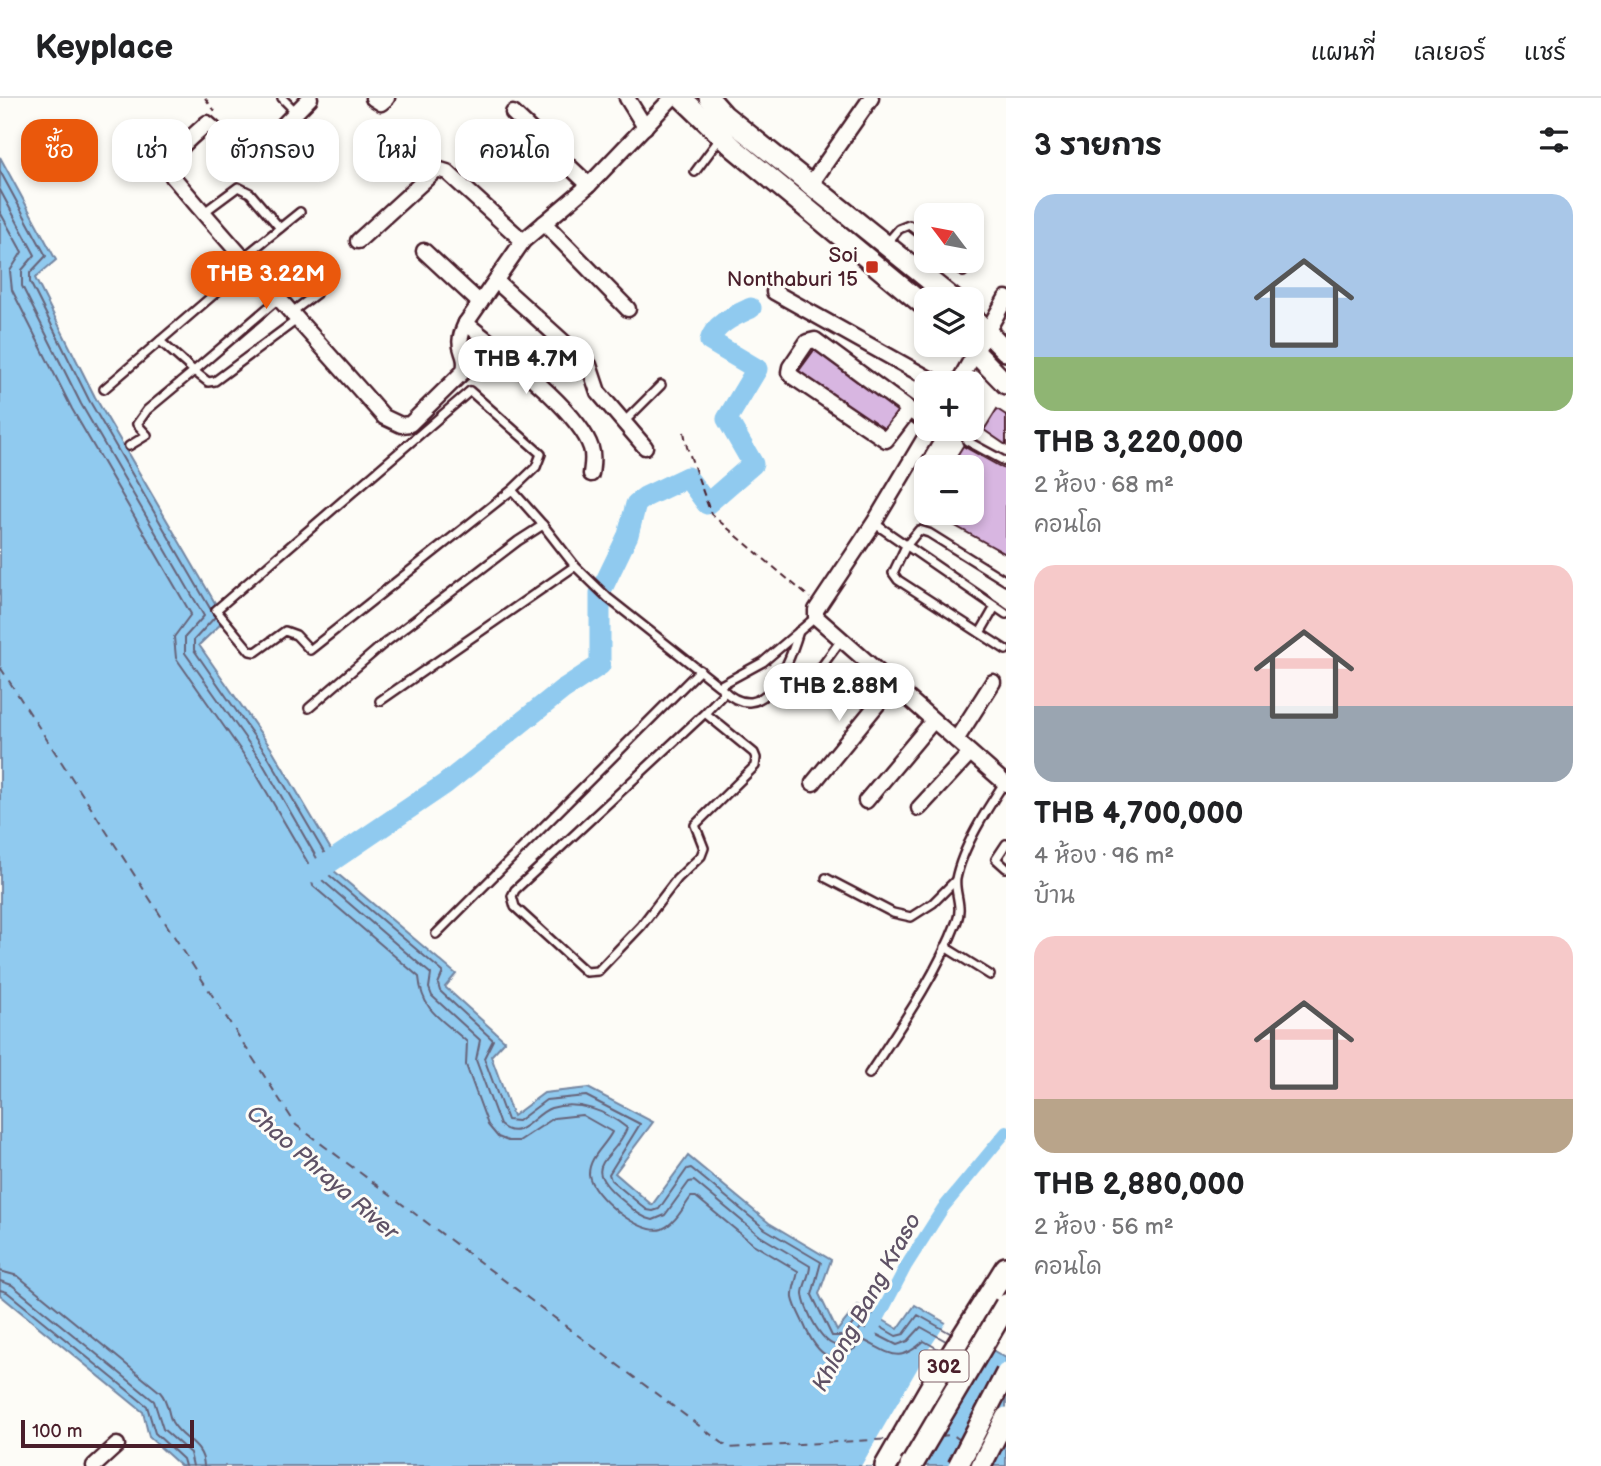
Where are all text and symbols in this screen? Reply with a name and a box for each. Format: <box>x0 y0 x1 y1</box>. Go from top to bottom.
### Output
text: Keyplace <box>35 28 173 68</box>
text: แผนที่ <box>1311 38 1376 67</box>
text: เลเยอร์ <box>1414 38 1486 67</box>
text: แชร์ <box>1524 38 1566 67</box>
chip: ซื้อ <box>21 119 98 182</box>
chip: เช่า <box>112 119 192 182</box>
chip: ตัวกรอง <box>206 119 339 182</box>
chip: ใหม่ <box>353 119 441 182</box>
chip: คอนโด <box>455 119 574 182</box>
icon: filters <box>1535 121 1573 159</box>
text: 3 รายการ <box>1034 128 1162 164</box>
north arrow <box>914 203 984 273</box>
map controls <box>914 203 984 525</box>
icon: home <box>1241 240 1367 366</box>
place label: Soi Nonthaburi 15 <box>727 243 858 292</box>
pin: THB 3.22M <box>186 252 346 311</box>
marker: Soi Nonthaburi 15 <box>864 259 880 275</box>
text: THB 3.22M <box>207 260 325 288</box>
button: layers <box>914 287 984 357</box>
pin: THB 4.7M <box>454 336 598 396</box>
text: THB 4.7M <box>474 345 578 373</box>
button: + <box>914 371 984 441</box>
text: THB 3,220,000 <box>1034 425 1244 461</box>
button: − <box>914 455 984 525</box>
text: 2 ห้อง · 68 m² <box>1034 471 1174 499</box>
text: คอนโด <box>1034 511 1102 539</box>
icon: home <box>1241 611 1367 737</box>
pin: THB 2.88M <box>759 664 919 723</box>
text: THB 2.88M <box>780 672 898 700</box>
text: THB 4,700,000 <box>1034 796 1244 832</box>
text: 4 ห้อง · 96 m² <box>1034 842 1174 870</box>
text: บ้าน <box>1034 882 1075 910</box>
icon: home <box>1241 982 1367 1108</box>
water label: Chao Phraya River <box>241 1099 405 1247</box>
text: THB 2,880,000 <box>1034 1167 1245 1203</box>
water label: Khlong Bang Kraso <box>806 1208 928 1397</box>
text: 2 ห้อง · 56 m² <box>1034 1213 1174 1241</box>
text: คอนโด <box>1034 1253 1102 1281</box>
road number: 302 <box>920 1350 968 1382</box>
scale bar <box>21 1417 194 1449</box>
text: 100 m <box>32 1420 83 1443</box>

